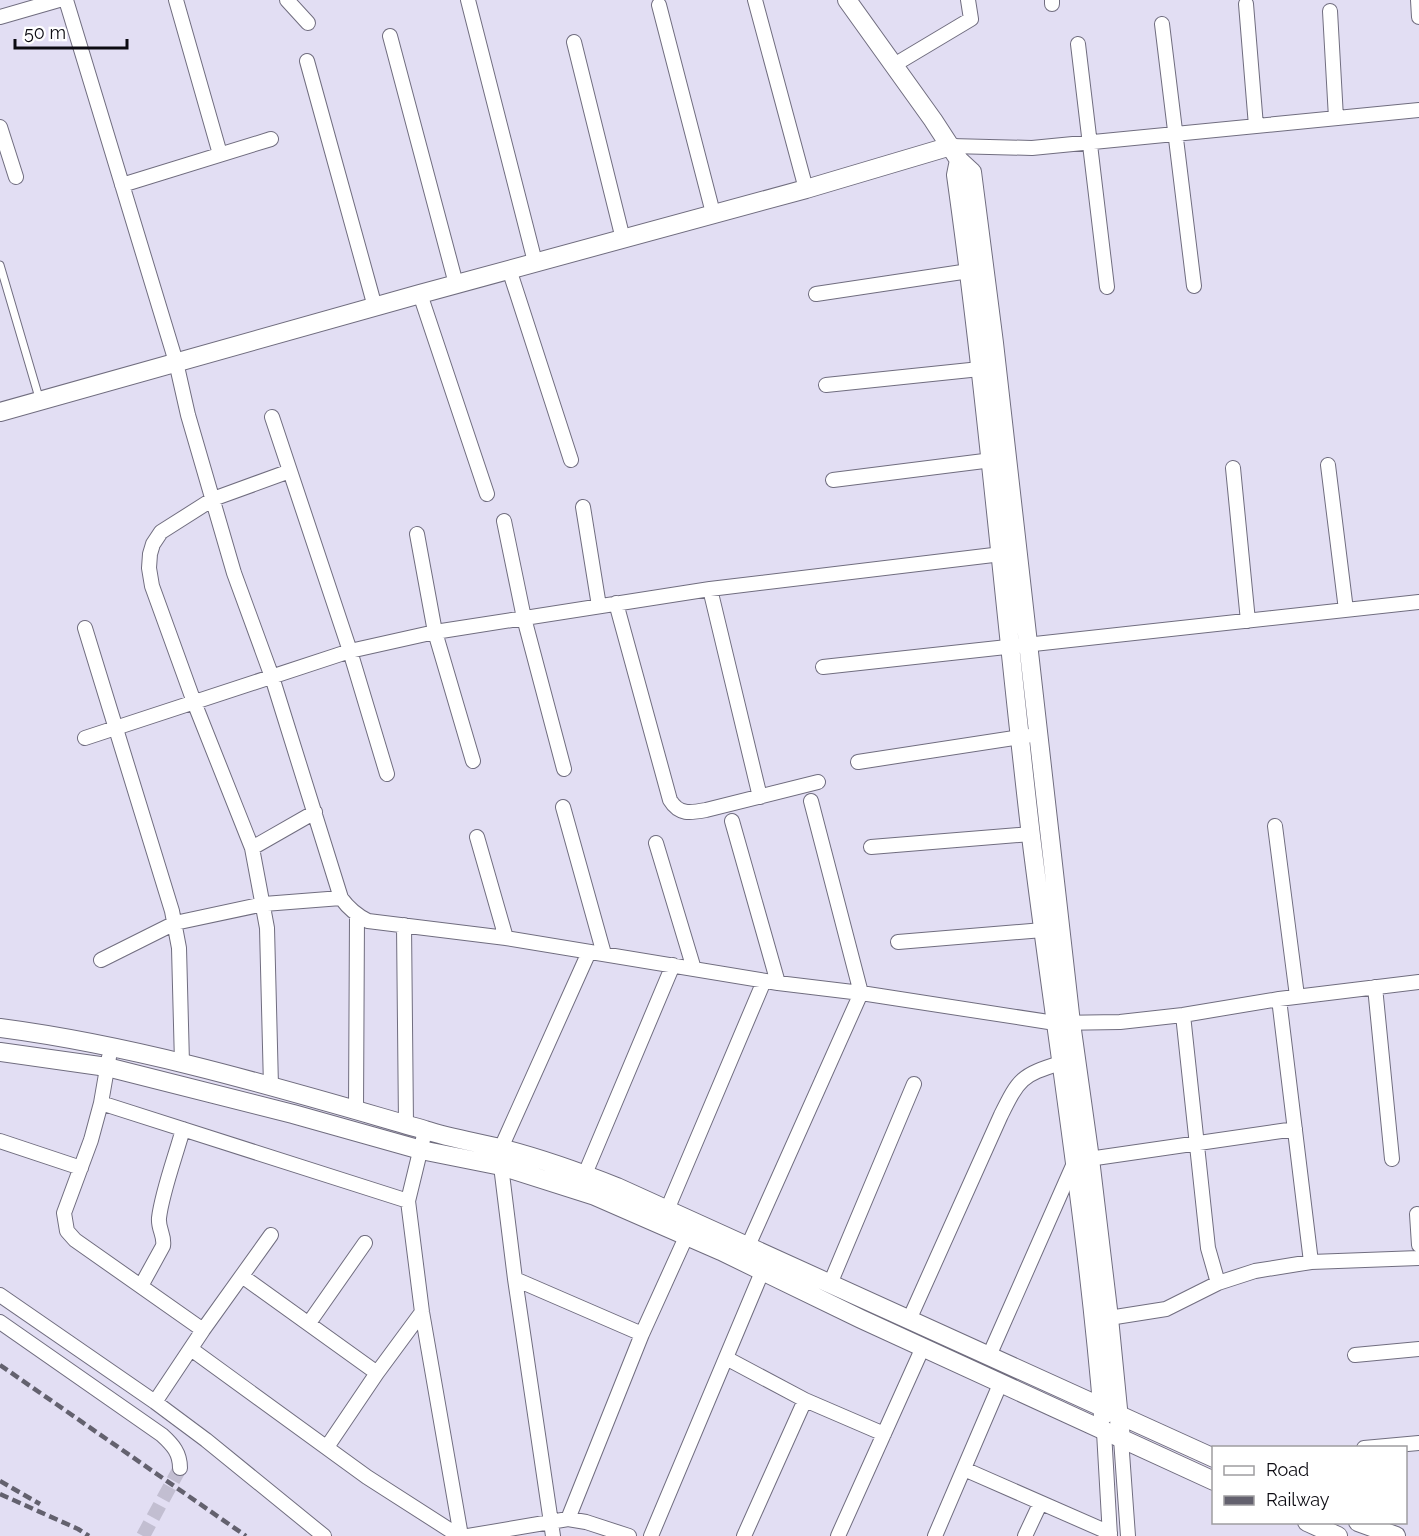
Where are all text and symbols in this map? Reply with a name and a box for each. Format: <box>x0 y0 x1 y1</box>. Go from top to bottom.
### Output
scale bar <box>15 12 128 50</box>
text: 50 m <box>24 22 66 43</box>
legend <box>1212 1446 1407 1524</box>
text: Road <box>1266 1459 1309 1480</box>
text: Railway <box>1266 1489 1330 1510</box>

